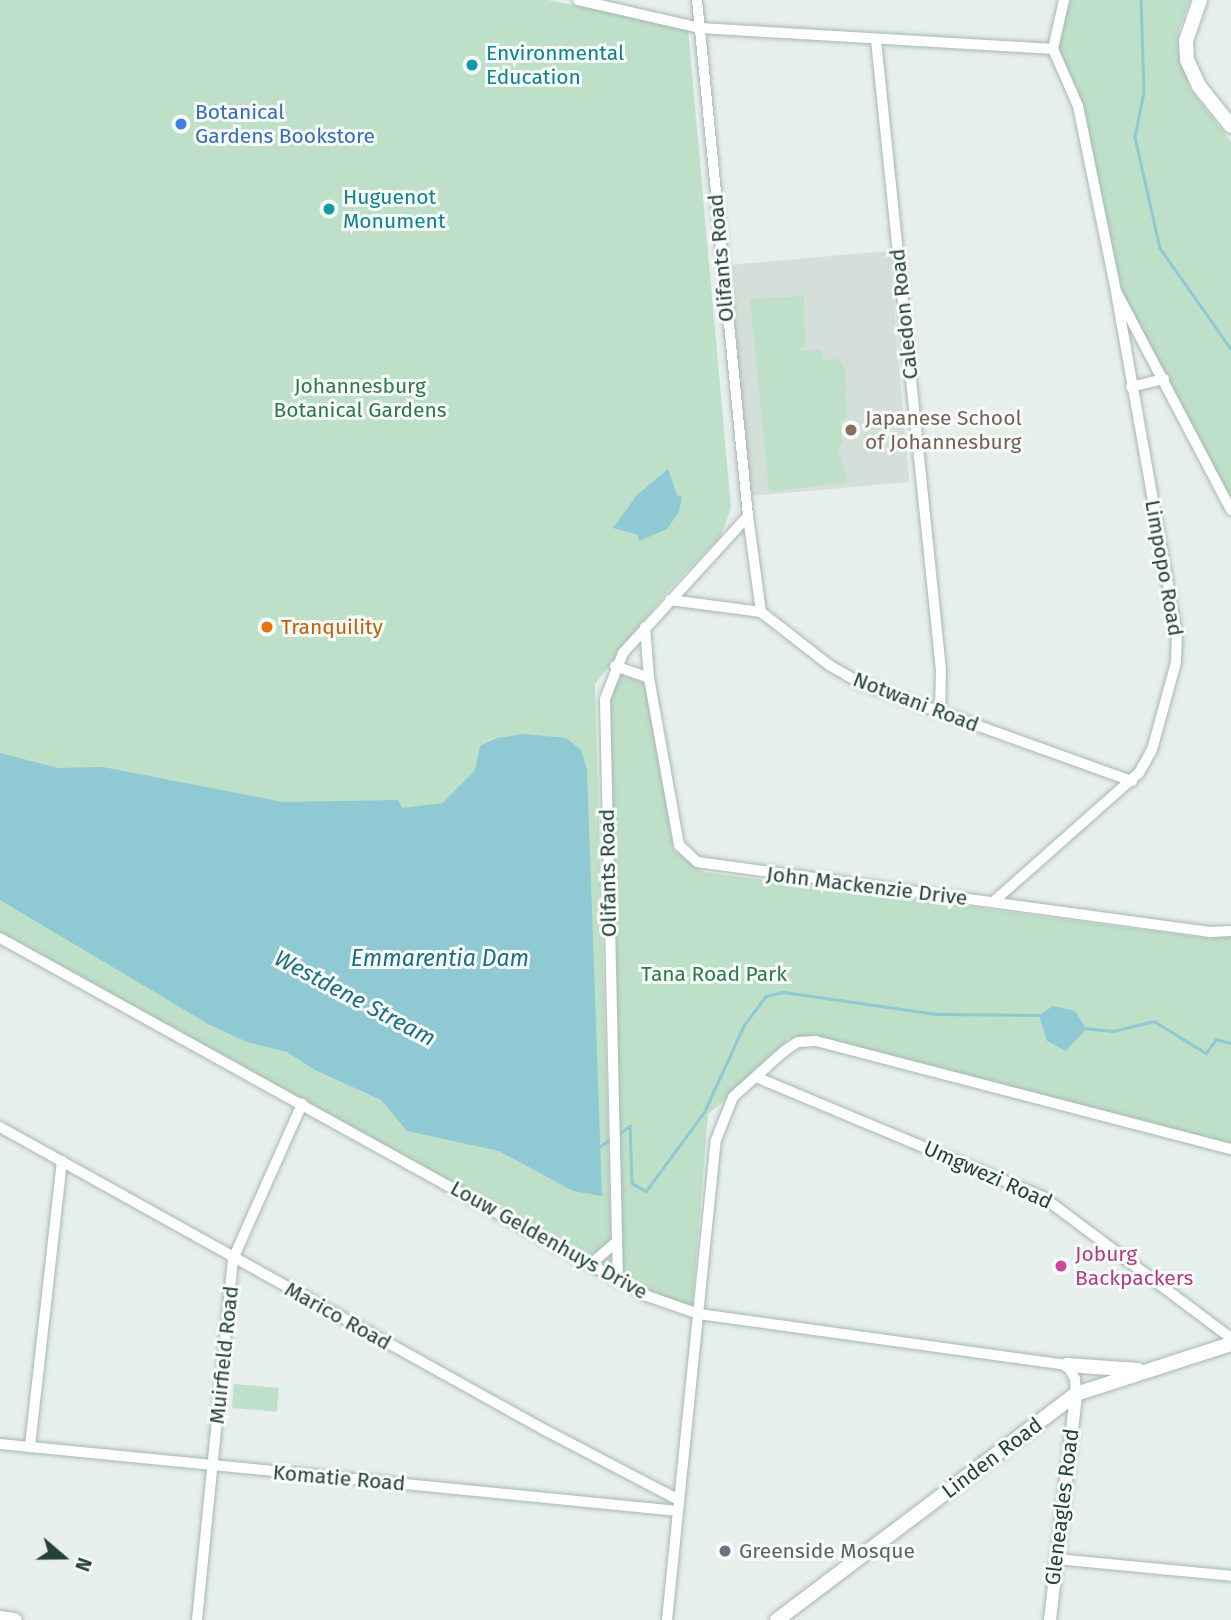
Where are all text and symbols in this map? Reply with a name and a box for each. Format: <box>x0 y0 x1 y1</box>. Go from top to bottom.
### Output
place label: Environmental Education <box>486 40 624 90</box>
marker: Environmental Education <box>464 57 480 73</box>
place label: Botanical Gardens Bookstore <box>195 99 375 149</box>
marker: Botanical Gardens Bookstore <box>173 116 189 132</box>
place label: Huguenot Monument <box>343 184 445 234</box>
street label: Olifants Road <box>703 193 739 323</box>
marker: Huguenot Monument <box>321 201 337 217</box>
street label: Caledon Road <box>885 247 923 381</box>
park label: Johannesburg Botanical Gardens <box>273 373 447 423</box>
place label: Japanese School of Johannesburg <box>865 405 1022 455</box>
marker: Japanese School of Johannesburg <box>843 422 859 438</box>
street label: Limpopo Road <box>1140 498 1188 638</box>
place label: Tranquility <box>281 614 383 640</box>
marker: Tranquility <box>259 619 275 635</box>
street label: Notwani Road <box>850 666 982 738</box>
street label: Olifants Road <box>594 809 622 937</box>
street label: John Mackenzie Drive <box>765 861 969 911</box>
water label: Westdene Stream <box>270 944 440 1052</box>
water label: Emmarentia Dam <box>351 944 529 972</box>
park label: Tana Road Park <box>641 961 787 987</box>
street label: Umgwezi Road <box>920 1135 1056 1215</box>
street label: Louw Geldenhuys Drive <box>446 1175 652 1305</box>
place label: Joburg Backpackers <box>1075 1241 1193 1291</box>
marker: Joburg Backpackers <box>1053 1258 1069 1274</box>
street label: Marico Road <box>280 1276 396 1356</box>
street label: Muirfield Road <box>204 1285 244 1425</box>
street label: Linden Road <box>937 1412 1047 1504</box>
street label: Gleneagles Road <box>1040 1427 1084 1587</box>
street label: Komatie Road <box>272 1460 406 1496</box>
north arrow <box>28 1522 98 1592</box>
place label: Greenside Mosque <box>739 1538 915 1564</box>
marker: Greenside Mosque <box>717 1543 733 1559</box>
text: N <box>70 1554 96 1574</box>

